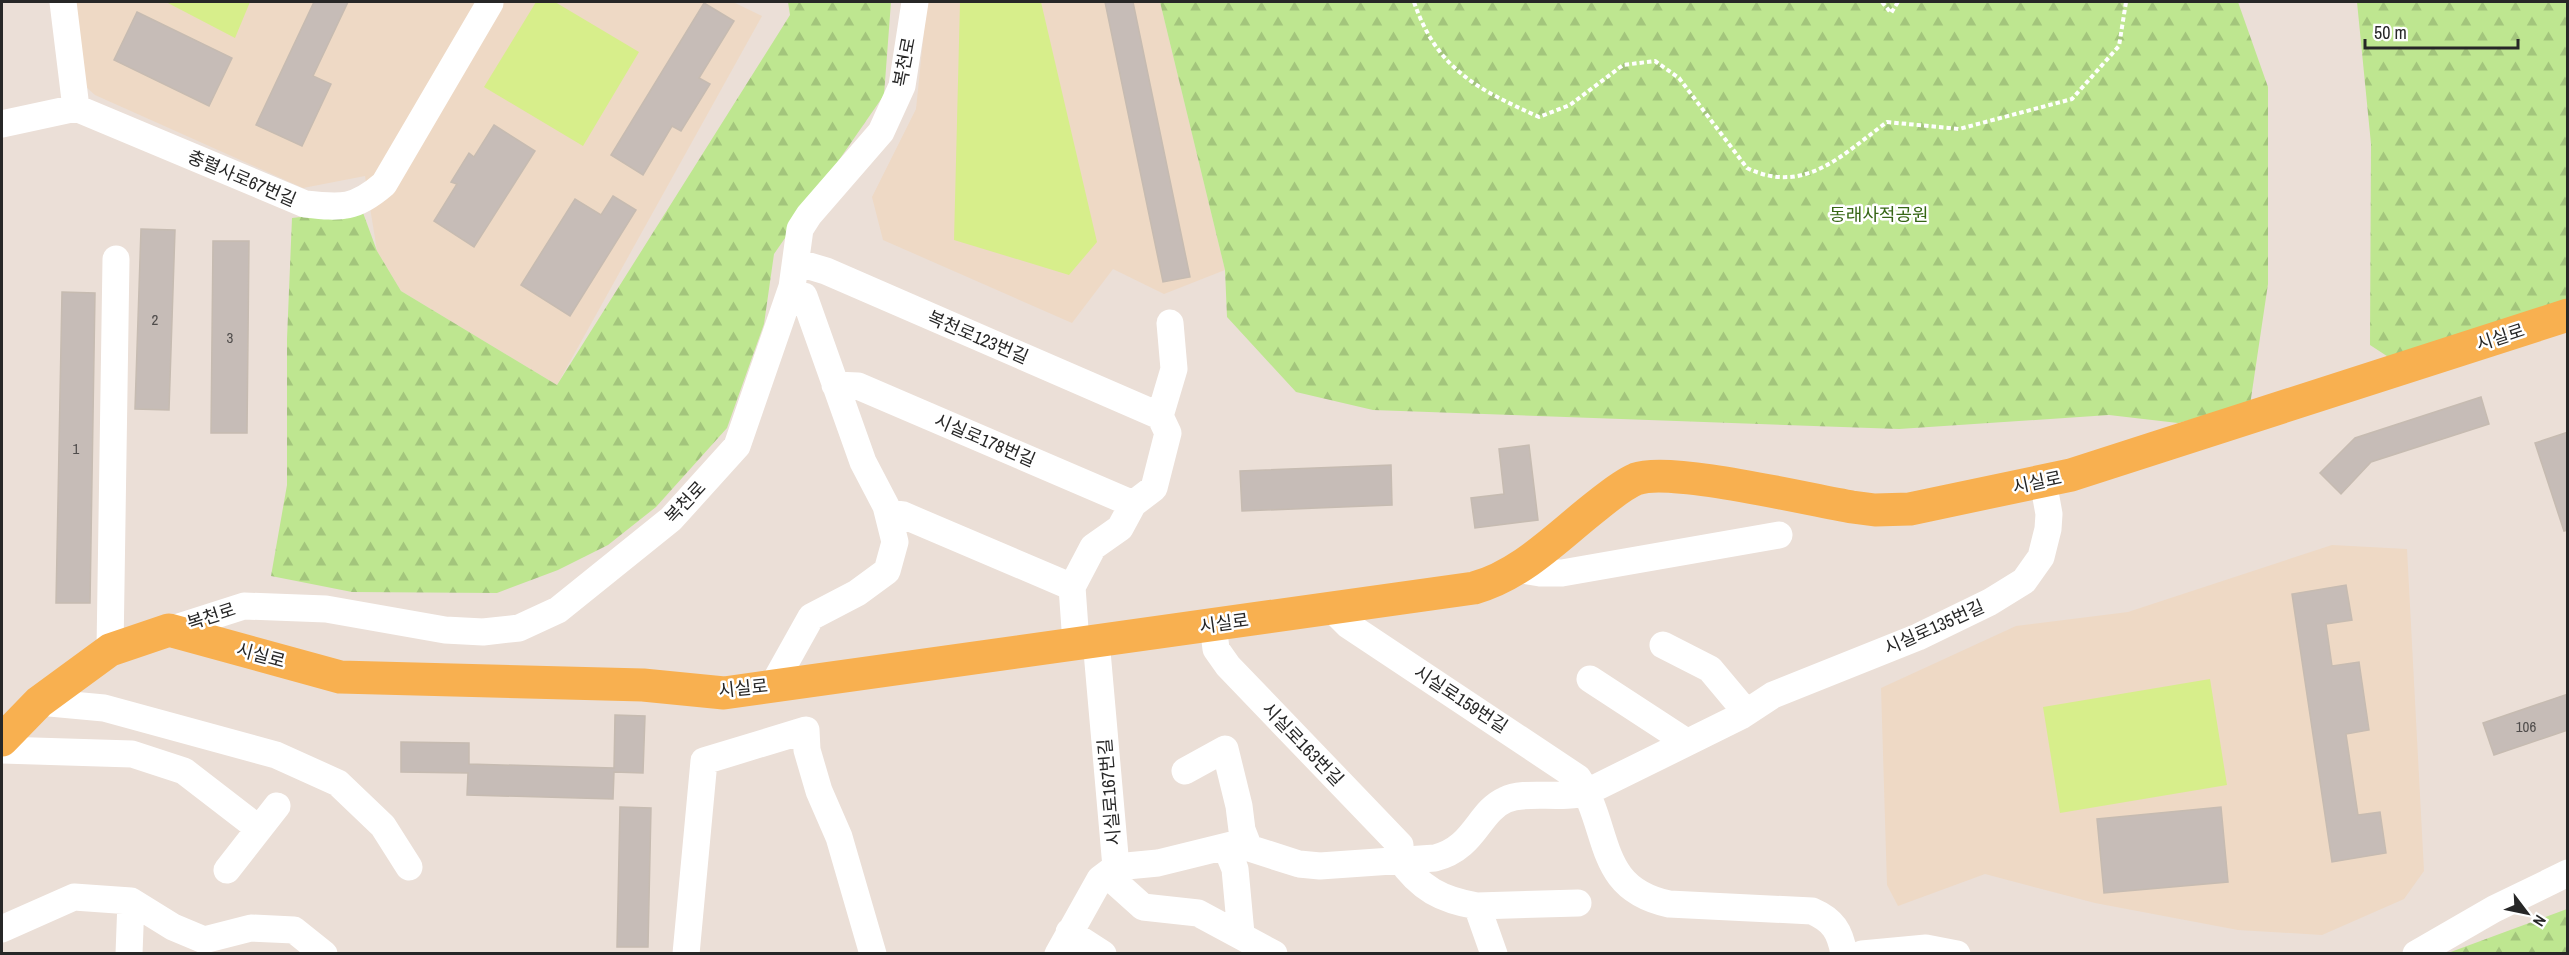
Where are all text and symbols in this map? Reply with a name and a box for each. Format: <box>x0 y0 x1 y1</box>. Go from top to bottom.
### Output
scale bar <box>2365 12 2518 50</box>
text: 50 m <box>2374 20 2407 45</box>
street label: 복천로 <box>887 35 921 89</box>
street label: 충렬사로67번길 <box>184 144 300 212</box>
park label: 동래사적공원 <box>1829 202 1929 227</box>
street label: 복천로123번길 <box>924 305 1032 369</box>
house number: 2 <box>152 309 159 330</box>
street label: 시실로 <box>2473 317 2527 357</box>
house number: 3 <box>227 327 234 348</box>
street label: 시실로178번길 <box>931 408 1039 472</box>
house number: 1 <box>73 438 80 459</box>
street label: 시실로 <box>2010 465 2064 499</box>
street label: 복천로 <box>659 475 711 529</box>
street label: 시실로135번길 <box>1880 594 1988 660</box>
street label: 복천로 <box>184 596 238 636</box>
street label: 시실로 <box>1198 607 1250 639</box>
street label: 시실로 <box>234 636 288 674</box>
street label: 시실로159번길 <box>1409 659 1513 739</box>
street label: 시실로 <box>717 673 769 703</box>
street label: 시실로163번길 <box>1257 697 1349 791</box>
house number: 106 <box>2516 716 2536 737</box>
street label: 시실로167번길 <box>1092 737 1126 847</box>
north arrow <box>2497 883 2557 943</box>
text: N <box>2528 911 2552 931</box>

